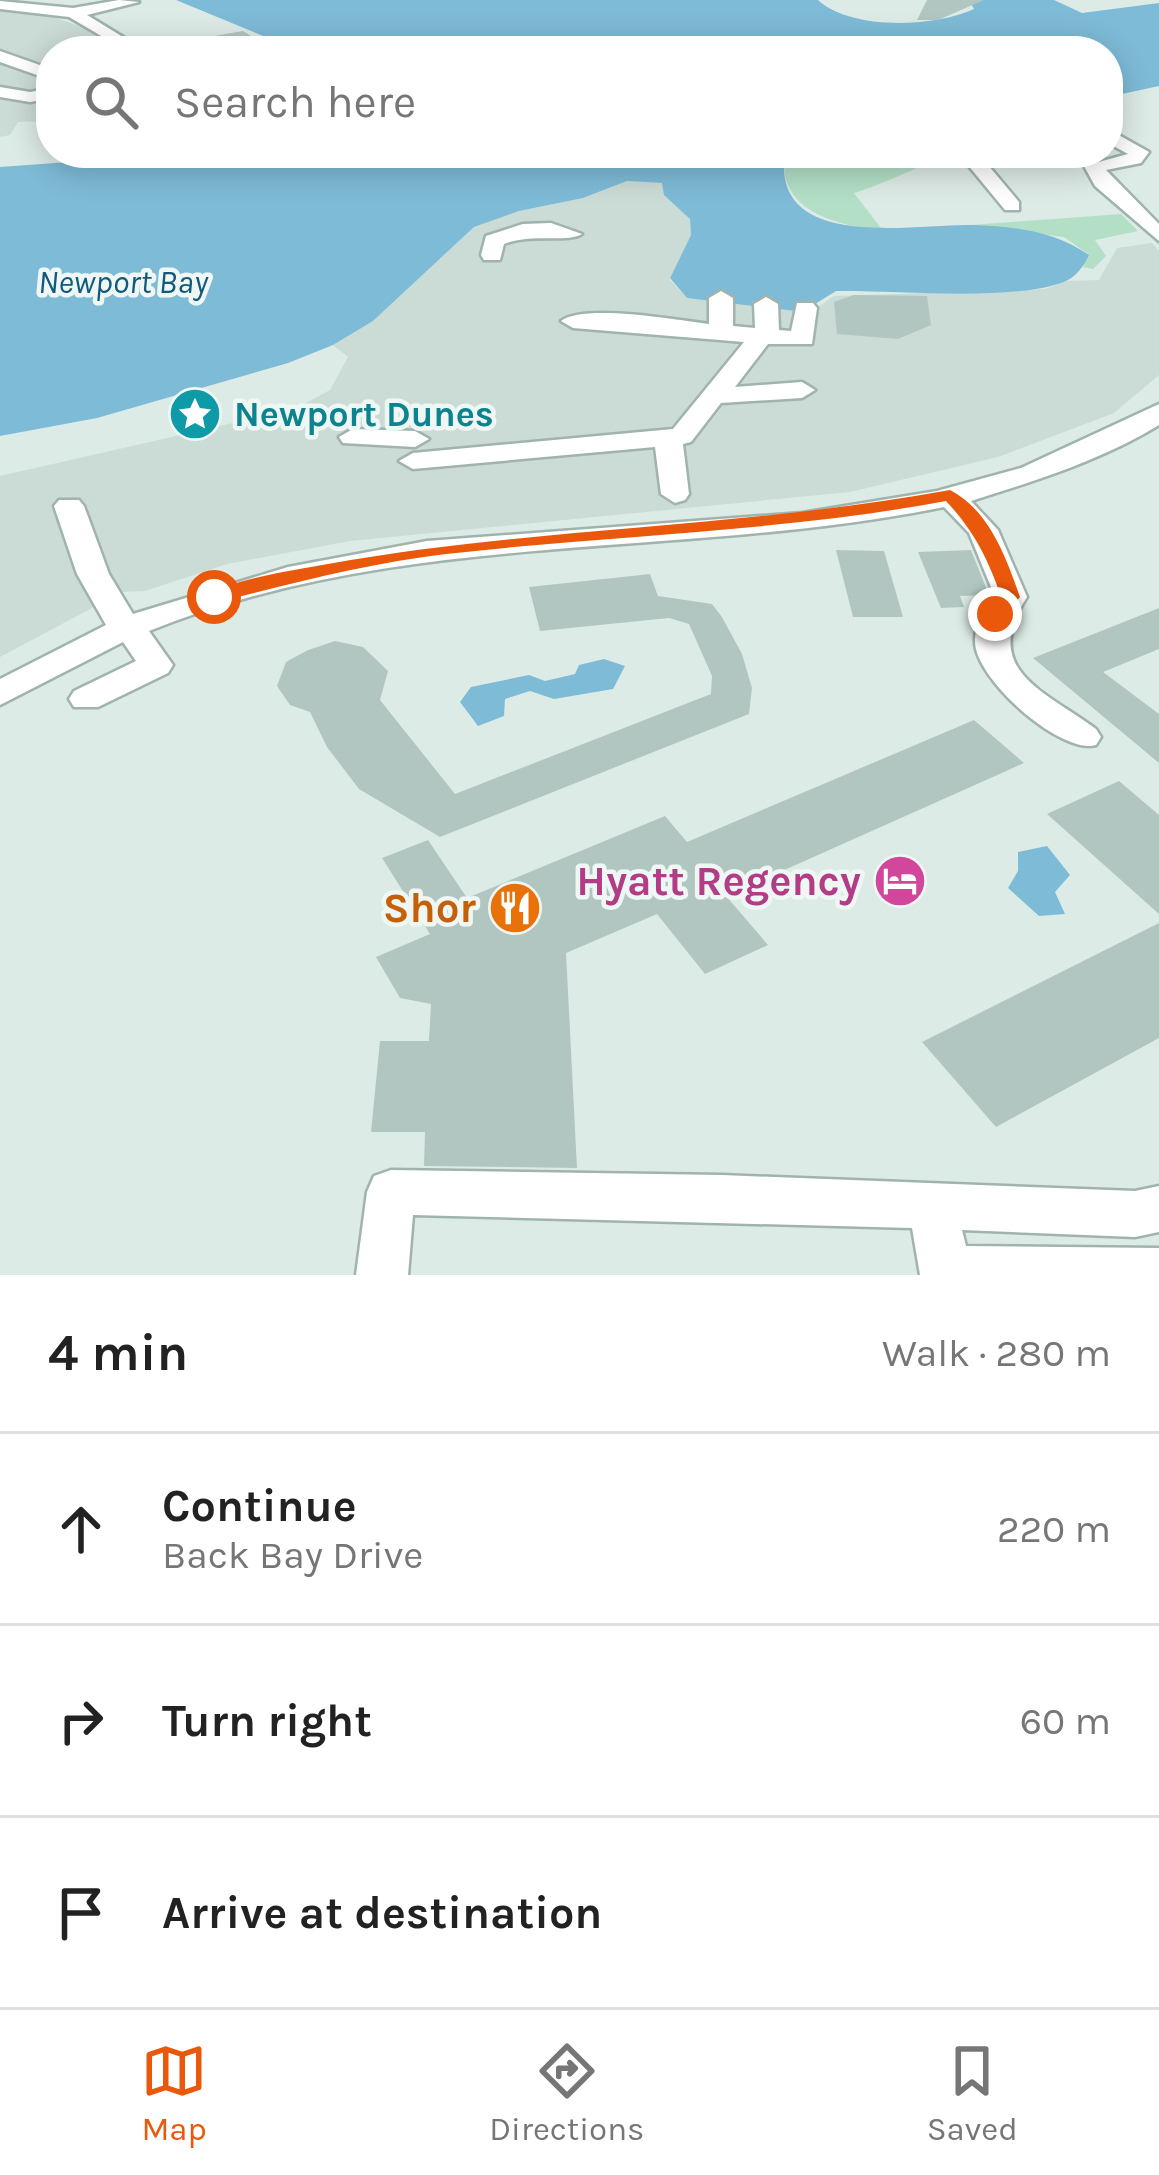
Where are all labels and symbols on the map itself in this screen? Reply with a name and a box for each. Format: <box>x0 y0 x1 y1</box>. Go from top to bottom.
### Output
water label: Newport Bay <box>38 263 210 301</box>
place icon: Newport Dunes <box>167 386 223 442</box>
place label: Newport Dunes <box>234 393 494 435</box>
route start <box>187 570 241 624</box>
route end <box>968 587 1022 641</box>
hotel icon: Hyatt Regency <box>872 853 928 909</box>
place label: Hyatt Regency <box>576 856 861 906</box>
restaurant icon: Shor <box>487 880 543 936</box>
place label: Shor <box>383 883 477 933</box>

